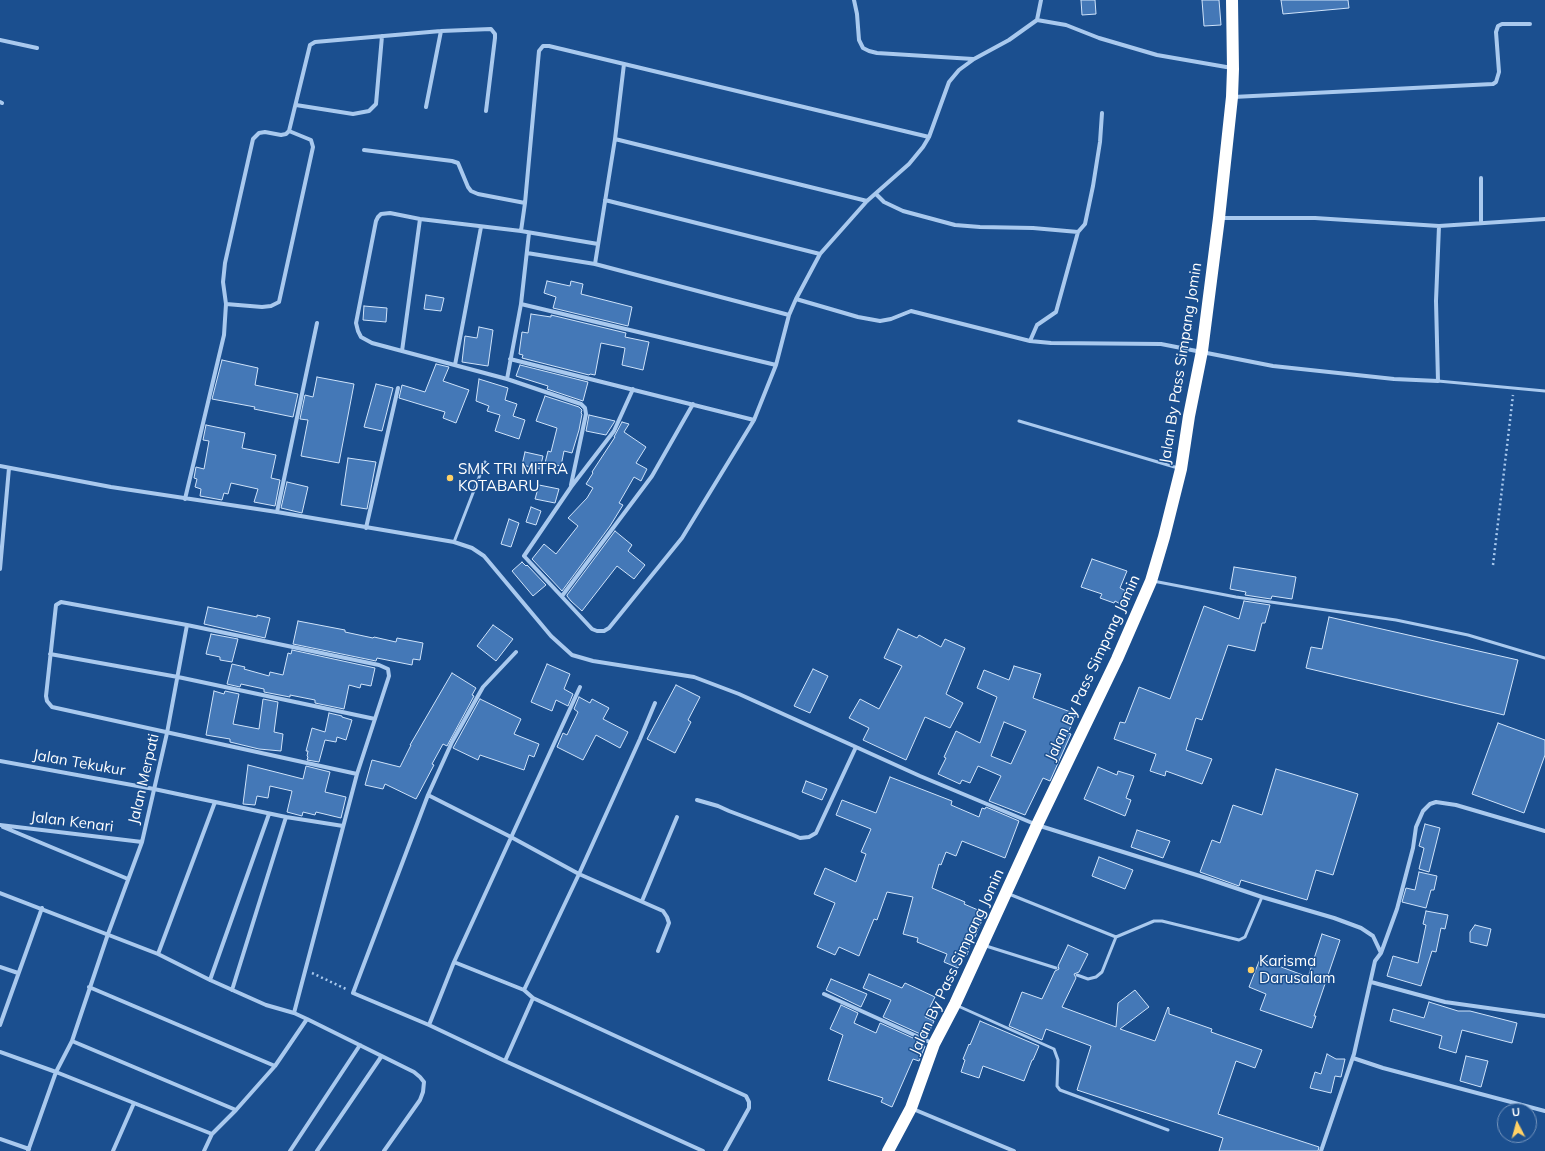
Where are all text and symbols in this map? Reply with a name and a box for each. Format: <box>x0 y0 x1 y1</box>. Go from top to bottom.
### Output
street label: Jalan By Pass Simpang Jomin <box>1156 261 1206 465</box>
place label: SMK TRI MITRA KOTABARU <box>458 460 568 495</box>
marker: SMK TRI MITRA KOTABARU <box>445 473 455 483</box>
street label: Jalan By Pass Simpang Jomin <box>1042 572 1144 764</box>
street label: Jalan Merpati <box>125 732 163 826</box>
street label: Jalan Tekukur <box>31 746 127 780</box>
street label: Jalan Kenari <box>29 808 115 836</box>
street label: Jalan By Pass Simpang Jomin <box>906 866 1008 1058</box>
place label: Karisma Darusalam <box>1259 952 1335 987</box>
marker: Karisma Darusalam <box>1246 965 1256 975</box>
north arrow <box>1497 1103 1537 1143</box>
text: U <box>1511 1105 1521 1119</box>

